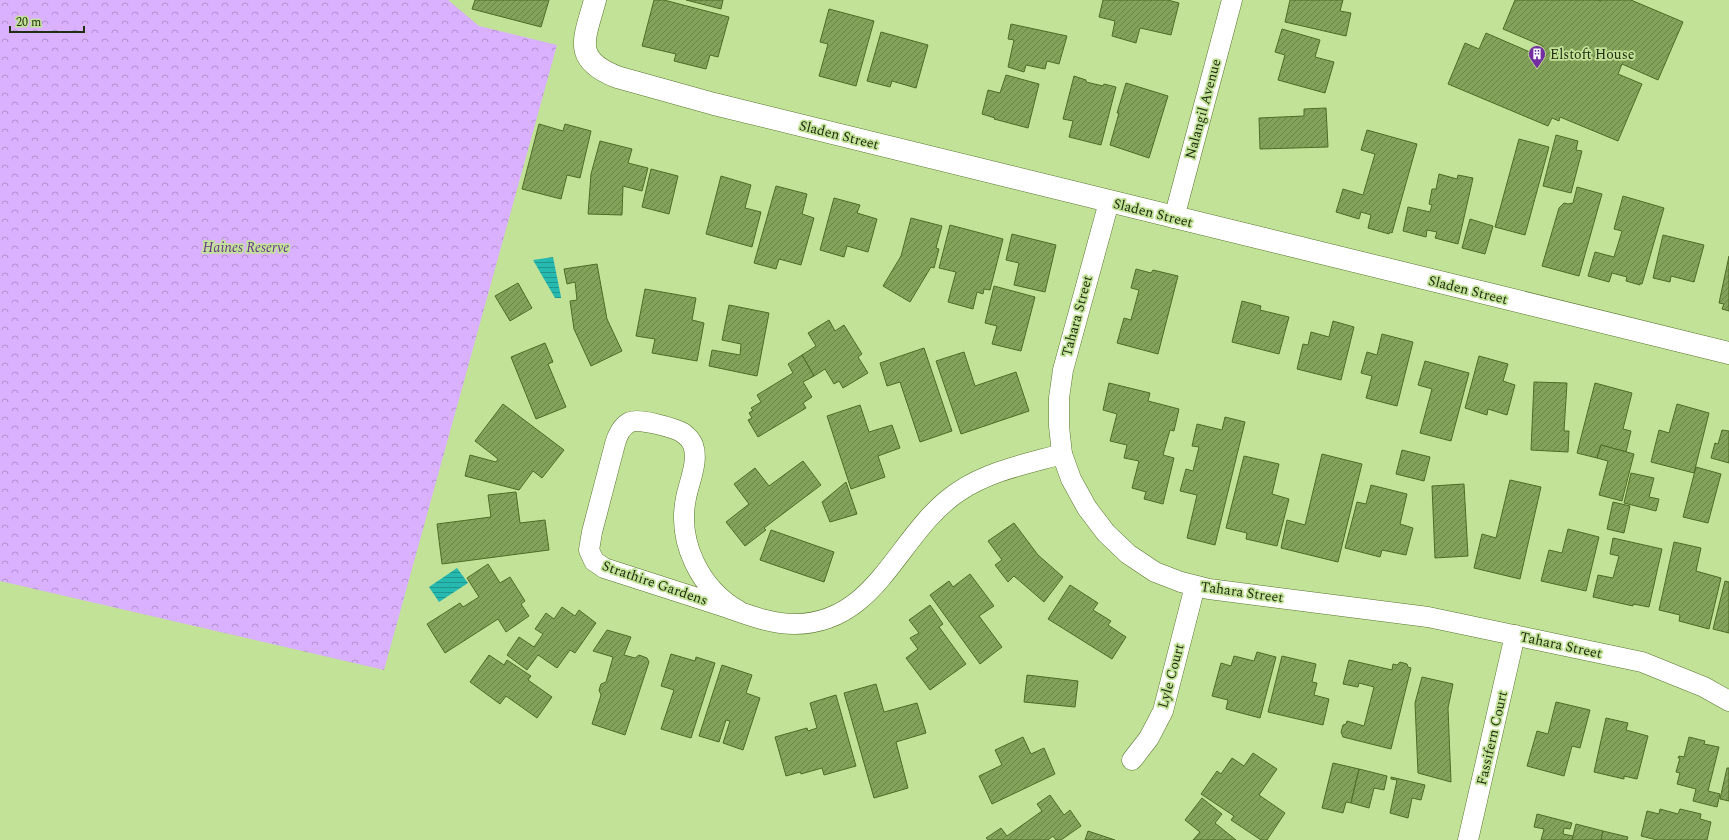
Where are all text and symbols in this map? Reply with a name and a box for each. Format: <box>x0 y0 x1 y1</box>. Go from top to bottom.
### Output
scale bar <box>10 8 84 34</box>
text: 20 m <box>16 13 41 32</box>
building icon: Elstoft House <box>1527 44 1547 69</box>
place label: Elstoft House <box>1550 44 1635 65</box>
street label: Nalangil Avenue <box>1180 56 1226 161</box>
street label: Sladen Street <box>797 115 881 155</box>
street label: Sladen Street <box>1111 193 1195 233</box>
park label: Haines Reserve <box>203 237 289 258</box>
street label: Sladen Street <box>1426 270 1510 310</box>
street label: Tahara Street <box>1056 273 1098 359</box>
street label: Strathire Gardens <box>599 555 711 611</box>
street label: Tahara Street <box>1199 576 1285 608</box>
street label: Tahara Street <box>1518 626 1604 664</box>
street label: Lyle Court <box>1152 641 1190 711</box>
street label: Fassifern Court <box>1471 689 1513 787</box>

